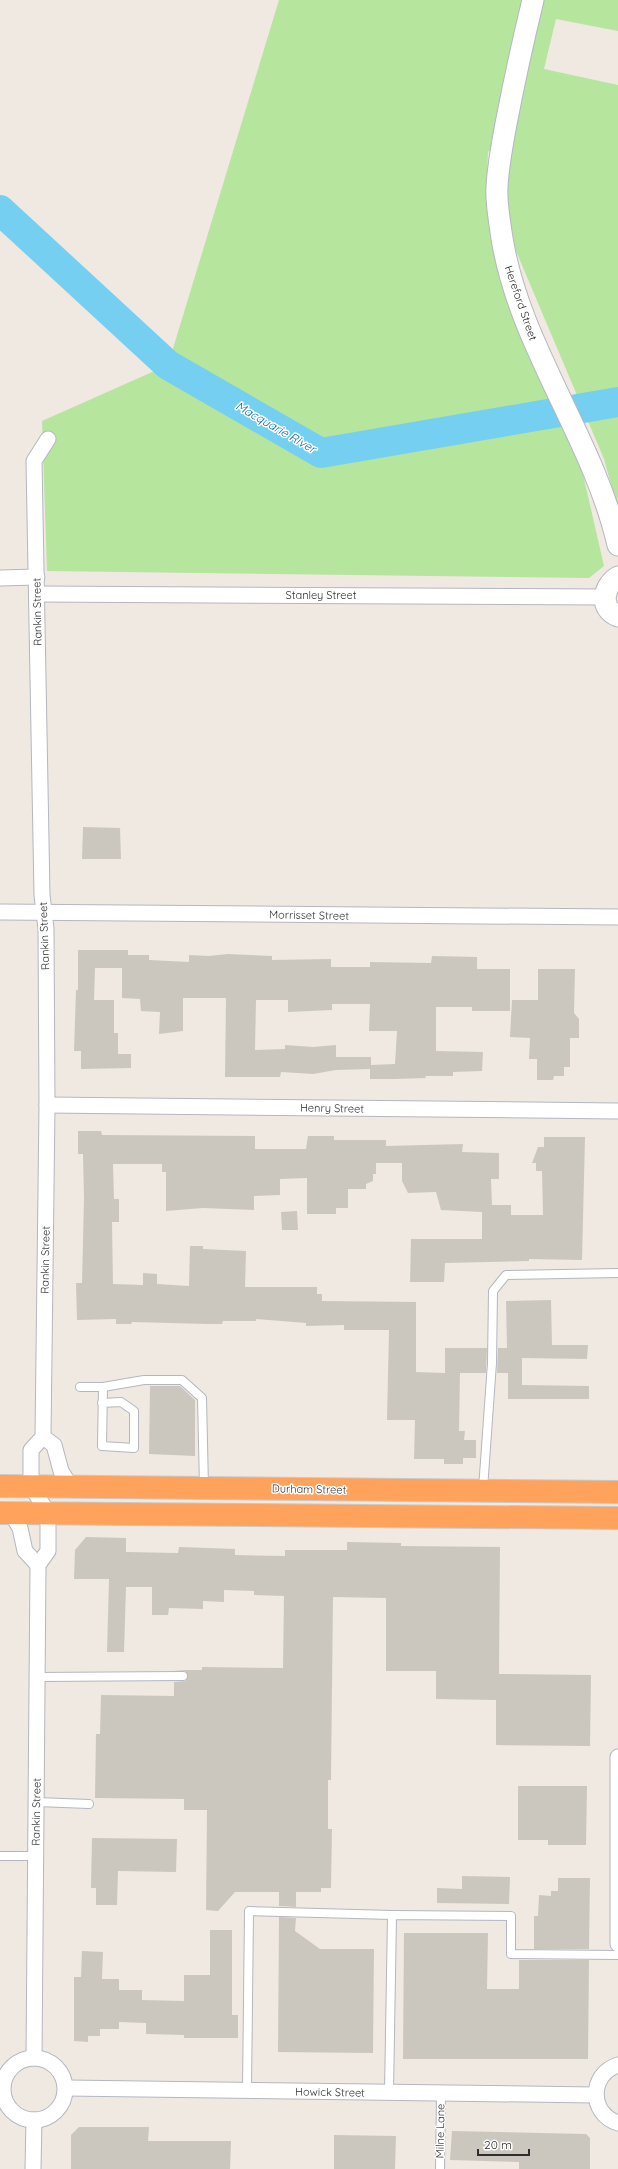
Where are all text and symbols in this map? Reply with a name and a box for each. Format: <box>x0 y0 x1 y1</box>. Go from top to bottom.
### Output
street label: Hereford Street <box>502 264 540 343</box>
water label: Macquarie River <box>233 398 320 457</box>
street label: Rankin Street <box>29 578 45 646</box>
street label: Stanley Street <box>286 588 357 602</box>
street label: Rankin Street <box>36 901 52 970</box>
street label: Morrisset Street <box>269 907 349 923</box>
street label: Henry Street <box>300 1100 364 1116</box>
street label: Rankin Street <box>37 1226 53 1294</box>
street label: Durham Street <box>272 1481 347 1497</box>
street label: Rankin Street <box>28 1778 44 1846</box>
street label: Howick Street <box>295 2084 365 2100</box>
street label: Milne Lane <box>433 2104 447 2158</box>
scale bar <box>478 2131 529 2157</box>
text: 20 m <box>484 2137 512 2152</box>

